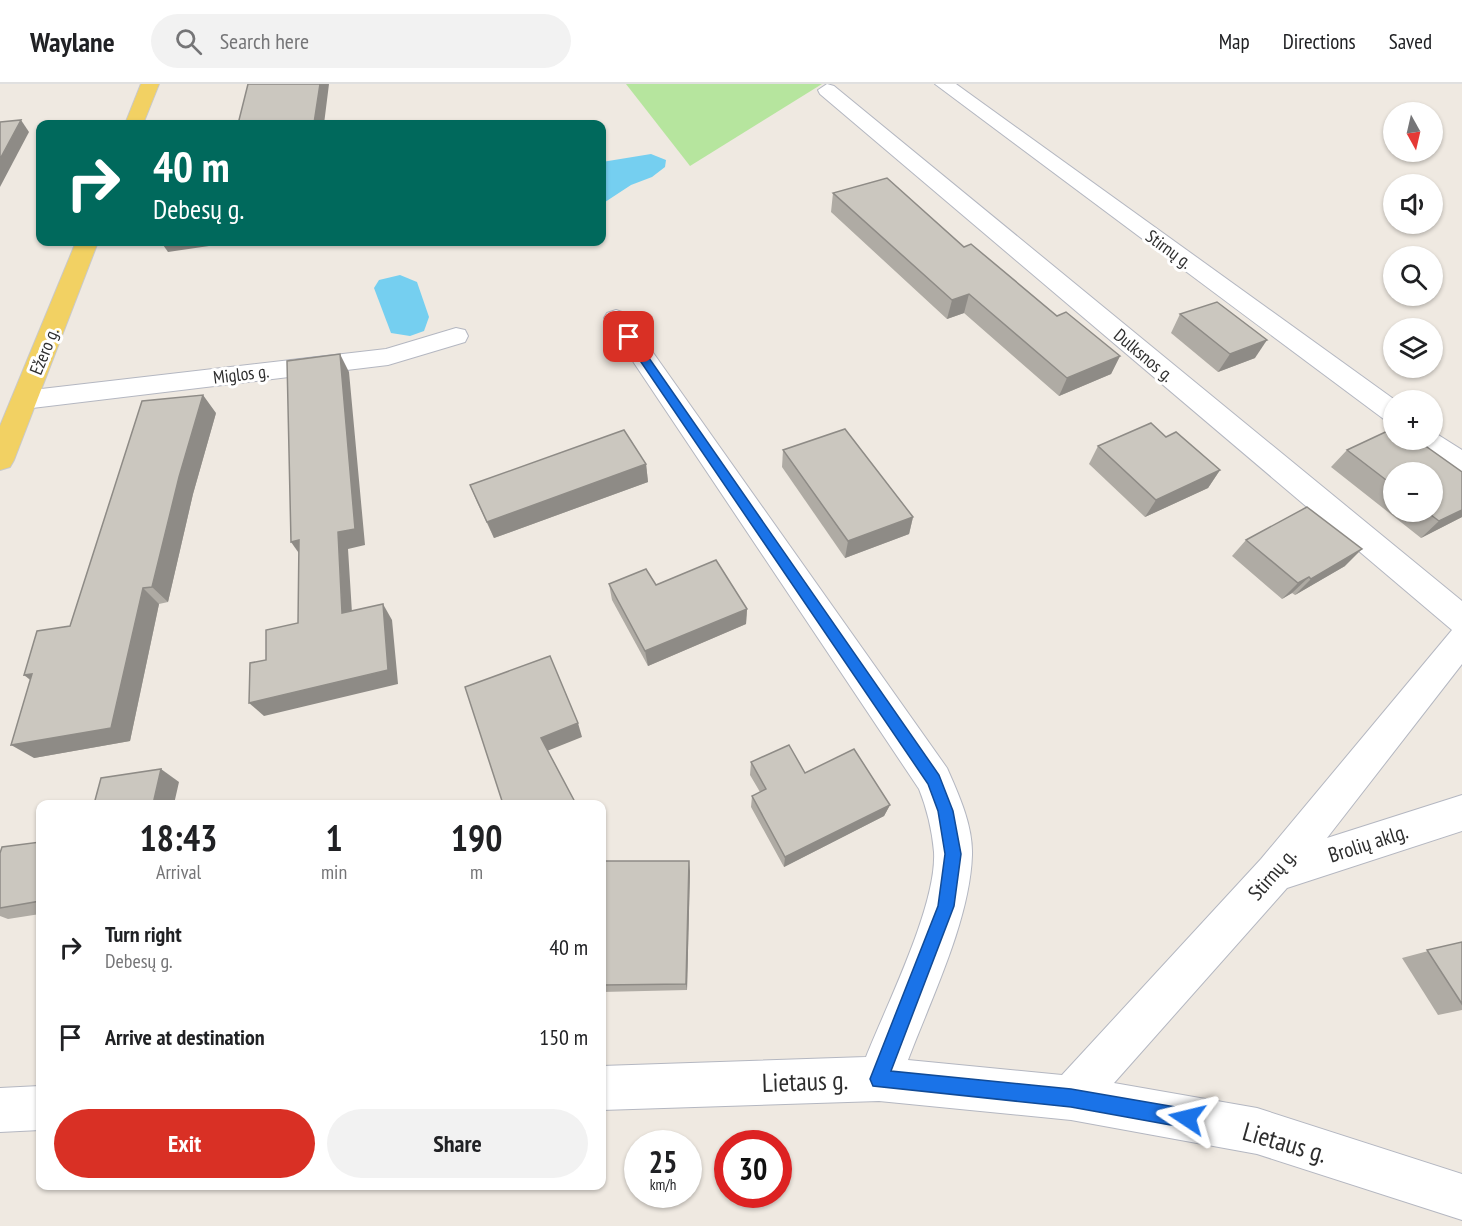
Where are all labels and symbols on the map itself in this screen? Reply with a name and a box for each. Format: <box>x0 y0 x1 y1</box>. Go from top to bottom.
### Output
north arrow <box>1383 102 1443 162</box>
street label: Stirnų g. <box>1141 224 1197 274</box>
pin <box>603 311 654 362</box>
street label: Dulksnos g. <box>1109 323 1179 387</box>
street label: Ežero g. <box>24 324 64 378</box>
street label: Miglos g. <box>212 359 270 389</box>
street label: Brolių aklg. <box>1325 817 1411 869</box>
street label: Stirnų g. <box>1242 842 1302 906</box>
street label: Lietaus g. <box>761 1063 849 1099</box>
position arrow <box>1155 1086 1219 1150</box>
street label: Lietaus g. <box>1239 1114 1331 1170</box>
speed limit sign: 30 <box>714 1130 792 1208</box>

